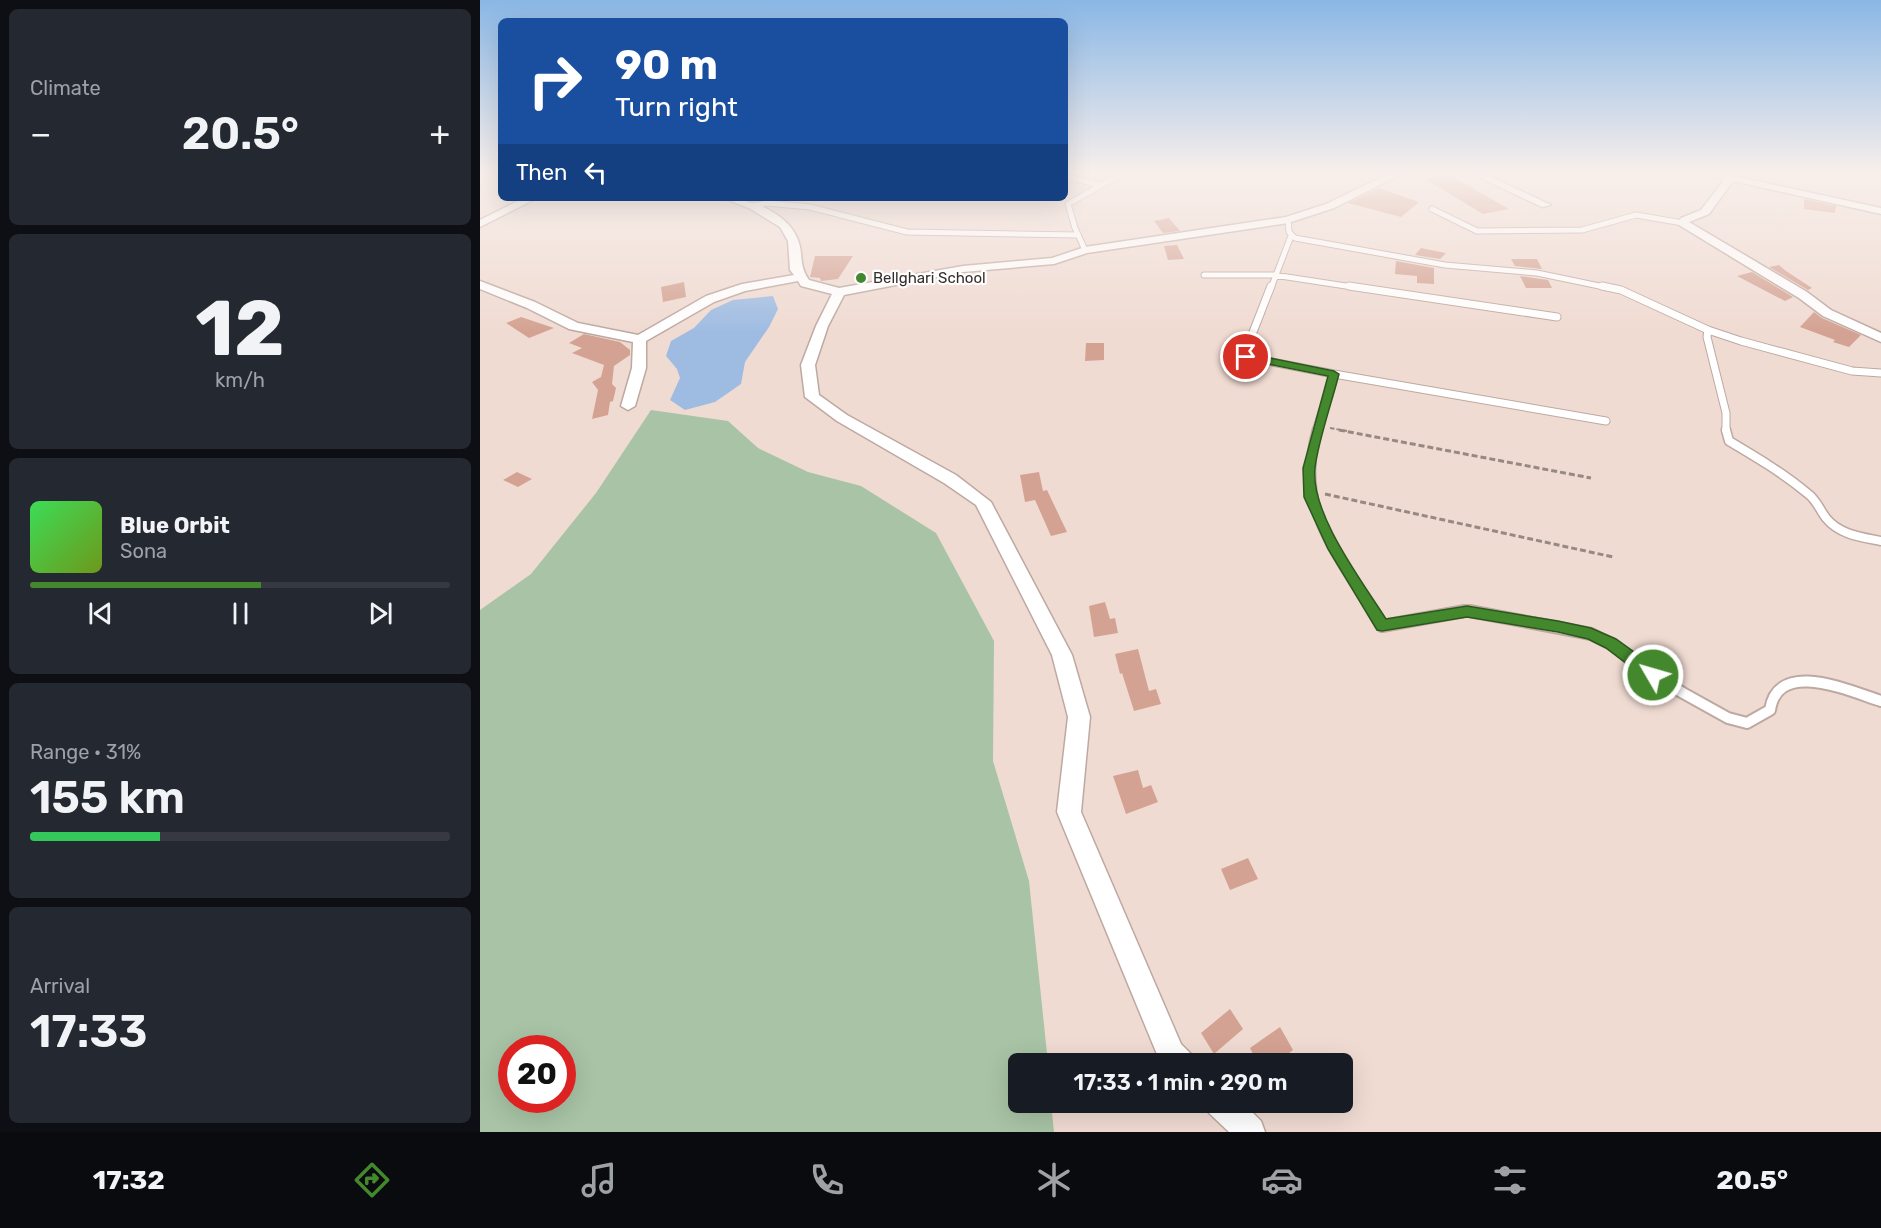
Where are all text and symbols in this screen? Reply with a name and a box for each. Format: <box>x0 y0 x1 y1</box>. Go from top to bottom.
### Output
text: 90 m <box>615 40 718 90</box>
icon: right <box>516 42 594 120</box>
text: Climate <box>30 76 101 100</box>
text: Turn right <box>615 91 738 123</box>
text: 20.5° <box>182 107 299 160</box>
text: − <box>30 114 51 153</box>
text: + <box>429 114 450 153</box>
icon: left <box>579 156 612 189</box>
text: Then <box>516 159 567 186</box>
place label: Bellghari School <box>873 269 986 287</box>
marker: Bellghari School <box>854 271 868 285</box>
text: 12 <box>195 282 285 375</box>
pin <box>1220 331 1271 382</box>
icon: arrive <box>1229 340 1262 373</box>
text: km/h <box>215 368 265 392</box>
text: Blue Orbit <box>120 512 230 539</box>
text: Sona <box>120 539 167 563</box>
icon: previous <box>84 597 117 630</box>
icon: pause <box>224 597 257 630</box>
icon: next <box>364 597 397 630</box>
position arrow <box>1621 643 1685 707</box>
text: Range · 31% <box>30 740 141 764</box>
text: 155 km <box>30 771 185 824</box>
text: Arrival <box>30 974 90 998</box>
text: 17:33 <box>30 1005 147 1058</box>
speed limit sign: 20 <box>498 1035 576 1113</box>
text: 17:33 · 1 min · 290 m <box>1073 1069 1288 1096</box>
icon: directions <box>351 1159 393 1201</box>
icon: music <box>578 1159 620 1201</box>
icon: phone <box>806 1159 848 1201</box>
icon: climate <box>1033 1159 1075 1201</box>
icon: car <box>1261 1159 1303 1201</box>
icon: filters <box>1489 1159 1531 1201</box>
text: 17:32 <box>93 1164 165 1196</box>
text: 20.5° <box>1716 1164 1788 1196</box>

